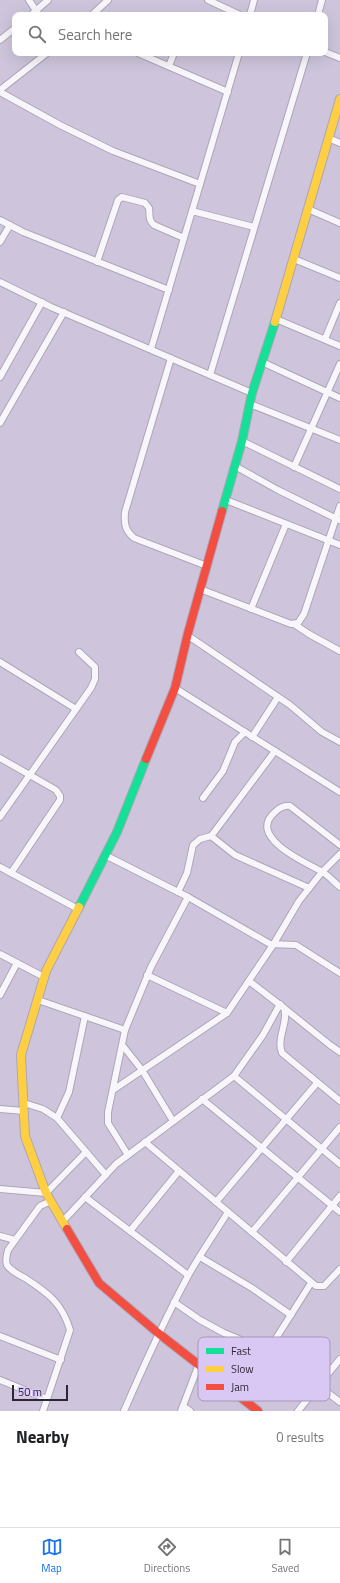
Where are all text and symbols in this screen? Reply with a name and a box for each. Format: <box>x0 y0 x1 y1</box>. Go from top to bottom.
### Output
search box <box>12 12 328 56</box>
icon: search <box>26 23 48 45</box>
text: Search here <box>58 23 132 46</box>
legend <box>198 1337 330 1401</box>
text: Fast <box>231 1343 251 1359</box>
text: Slow <box>231 1361 254 1377</box>
text: Jam <box>231 1379 249 1395</box>
scale bar <box>12 1383 68 1402</box>
text: 50 m <box>18 1384 42 1400</box>
text: Nearby <box>16 1424 69 1450</box>
text: 0 results <box>276 1427 324 1447</box>
tab: Map <box>41 1536 63 1576</box>
tab: Directions <box>144 1536 190 1576</box>
tab: Saved <box>271 1536 299 1576</box>

